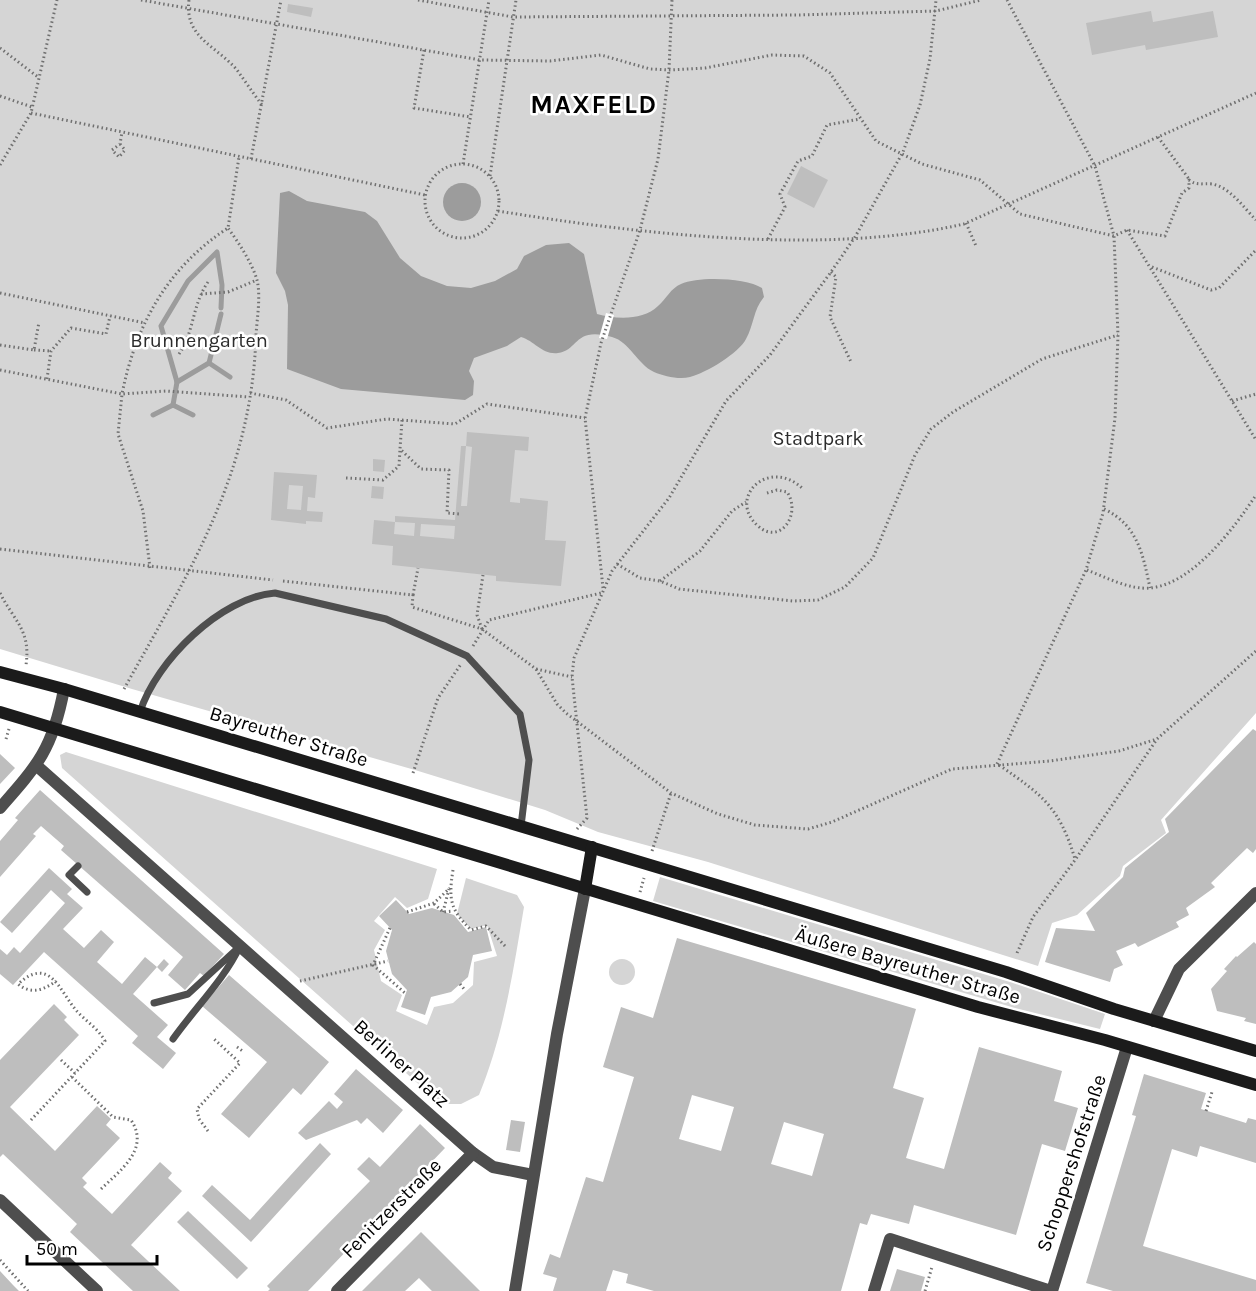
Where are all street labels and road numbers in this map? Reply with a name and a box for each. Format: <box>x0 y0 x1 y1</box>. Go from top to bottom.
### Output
street label: Bayreuther Straße <box>207 701 371 772</box>
street label: Äußere Bayreuther Straße <box>793 922 1023 1009</box>
street label: Berliner Platz <box>349 1015 454 1112</box>
street label: Schoppershofstraße <box>1032 1072 1111 1255</box>
street label: Fenitzerstraße <box>337 1154 446 1263</box>

